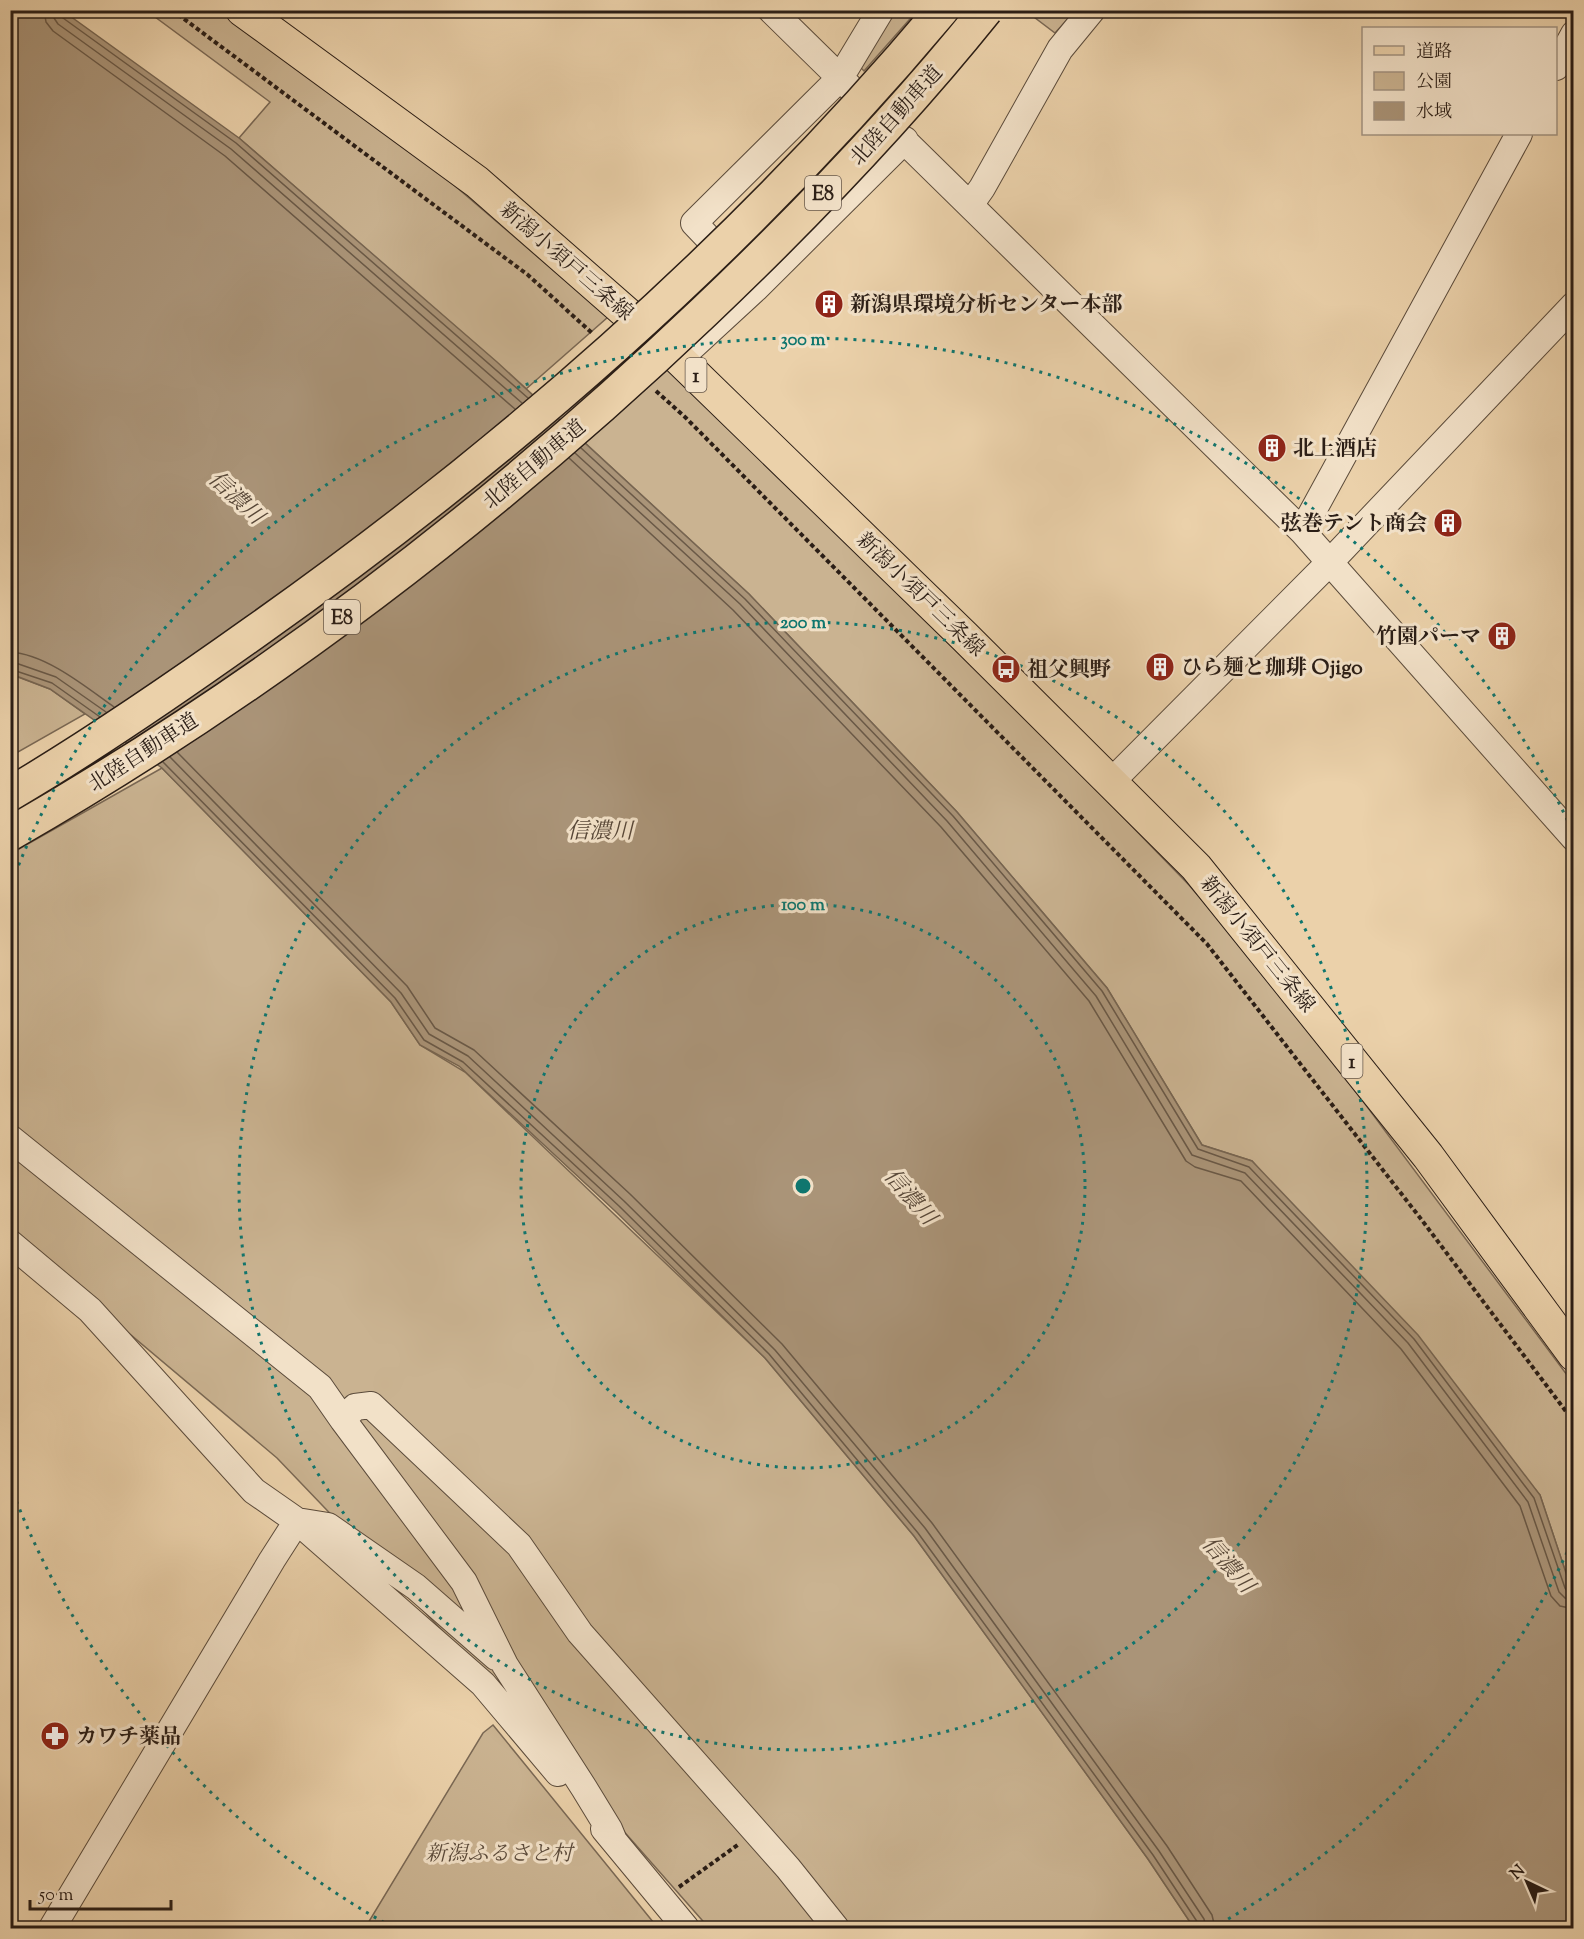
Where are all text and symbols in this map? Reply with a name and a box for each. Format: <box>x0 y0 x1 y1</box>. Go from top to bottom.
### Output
legend <box>1362 27 1557 135</box>
text: 道路 <box>1416 40 1452 66</box>
street label: 北陸自動車道 <box>844 59 951 173</box>
text: 公園 <box>1416 70 1452 96</box>
text: 水域 <box>1416 100 1452 126</box>
road number: E8 <box>805 176 841 210</box>
street label: 新潟小須戸三条線 <box>492 196 639 329</box>
building icon: 新潟県環境分析センター本部 <box>813 288 845 320</box>
place label: 新潟県環境分析センター本部 <box>850 291 1122 321</box>
text: 300 m <box>781 328 826 354</box>
road number: 1 <box>686 358 706 392</box>
street label: 北陸自動車道 <box>477 414 593 518</box>
building icon: 北上酒店 <box>1256 432 1288 464</box>
place label: 北上酒店 <box>1293 435 1377 465</box>
water label: 信濃川 <box>200 465 271 535</box>
building icon: 弦巻テント商会 <box>1432 507 1464 539</box>
place label: 弦巻テント商会 <box>1281 510 1427 540</box>
street label: 新潟小須戸三条線 <box>849 526 990 665</box>
road number: E8 <box>324 600 360 634</box>
text: 200 m <box>780 611 826 637</box>
building icon: 竹園パーマ <box>1486 620 1518 652</box>
place label: 竹園パーマ <box>1376 623 1481 653</box>
building icon: ひら麺と珈琲 Ojigo <box>1144 651 1176 683</box>
bus stop icon: 祖父興野 <box>990 653 1022 685</box>
place label: ひら麺と珈琲 Ojigo <box>1181 654 1363 684</box>
place label: 祖父興野 <box>1027 656 1111 686</box>
street label: 北陸自動車道 <box>83 707 205 801</box>
water label: 信濃川 <box>567 817 635 849</box>
street label: 新潟小須戸三条線 <box>1192 871 1321 1020</box>
text: 100 m <box>781 893 825 919</box>
road number: 1 <box>1342 1044 1362 1078</box>
water label: 信濃川 <box>875 1163 944 1235</box>
centre of rings <box>793 1176 813 1196</box>
water label: 信濃川 <box>1193 1531 1262 1603</box>
pharmacy icon: カワチ薬品 <box>39 1720 71 1752</box>
place label: カワチ薬品 <box>76 1723 181 1753</box>
park label: 新潟ふるさと村 <box>426 1840 575 1870</box>
north arrow <box>1497 1852 1557 1912</box>
text: N <box>1506 1860 1531 1886</box>
scale bar <box>30 1873 171 1911</box>
text: 50 m <box>38 1883 74 1909</box>

